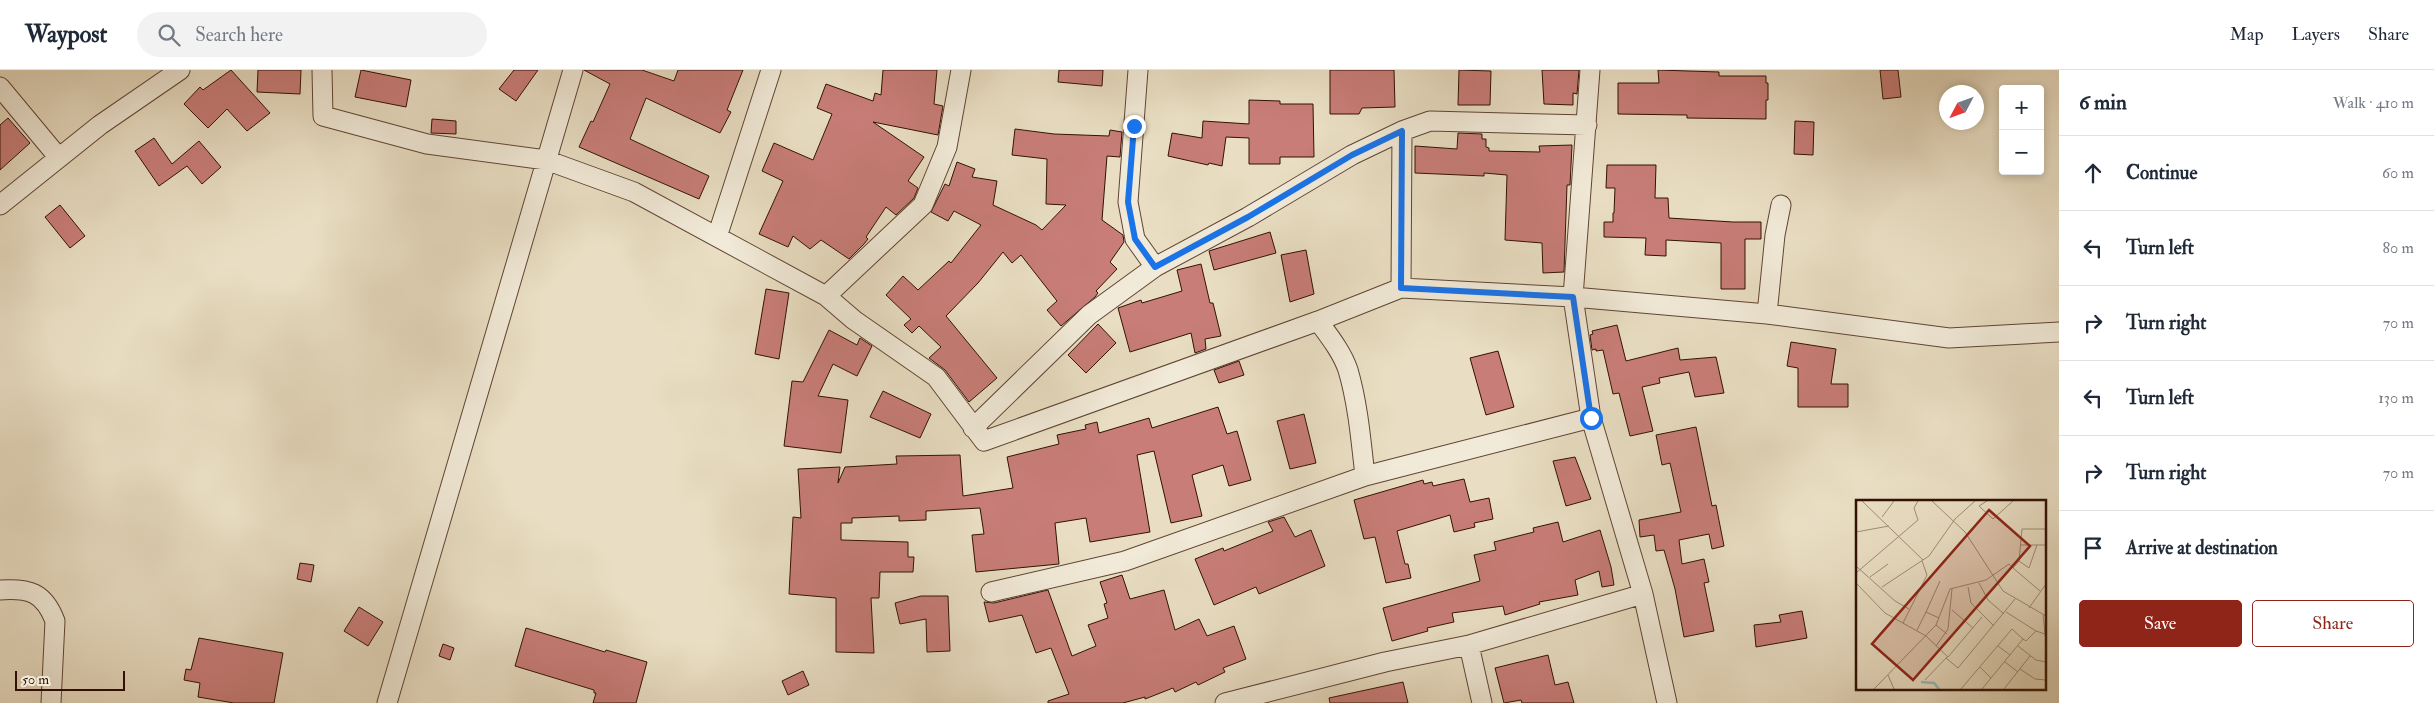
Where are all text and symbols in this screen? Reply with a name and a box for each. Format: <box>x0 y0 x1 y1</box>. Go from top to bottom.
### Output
search box <box>137 12 487 57</box>
text: Waypost <box>25 19 107 50</box>
icon: search <box>155 21 183 49</box>
text: Search here <box>195 23 283 47</box>
text: Map <box>2230 23 2264 46</box>
text: Layers <box>2292 23 2340 46</box>
text: Share <box>2368 23 2409 46</box>
north arrow <box>1939 85 1984 130</box>
map controls <box>1999 85 2044 175</box>
button: + <box>1999 85 2044 130</box>
text: 6 min <box>2079 89 2127 116</box>
text: Walk · 410 m <box>2333 93 2414 113</box>
route end <box>1123 115 1146 138</box>
button: − <box>1999 130 2044 175</box>
icon: ahead <box>2079 159 2107 187</box>
text: Continue <box>2126 161 2197 185</box>
text: 60 m <box>2382 163 2414 183</box>
icon: left <box>2079 234 2107 262</box>
text: Turn left <box>2126 236 2194 260</box>
text: 80 m <box>2383 238 2414 258</box>
icon: right <box>2079 309 2107 337</box>
text: Turn right <box>2126 311 2206 335</box>
text: 70 m <box>2383 313 2414 333</box>
icon: left <box>2079 384 2107 412</box>
text: Turn left <box>2126 386 2194 410</box>
text: 130 m <box>2378 388 2414 408</box>
route start <box>1580 407 1603 430</box>
icon: right <box>2079 459 2107 487</box>
text: Turn right <box>2126 461 2206 485</box>
text: 70 m <box>2383 463 2414 483</box>
inset map <box>1856 500 2046 690</box>
icon: arrive <box>2079 534 2107 562</box>
text: Arrive at destination <box>2126 536 2278 560</box>
button: Save <box>2079 600 2242 647</box>
button: Share <box>2252 600 2414 647</box>
scale bar <box>15 668 125 691</box>
text: 50 m <box>22 671 49 688</box>

